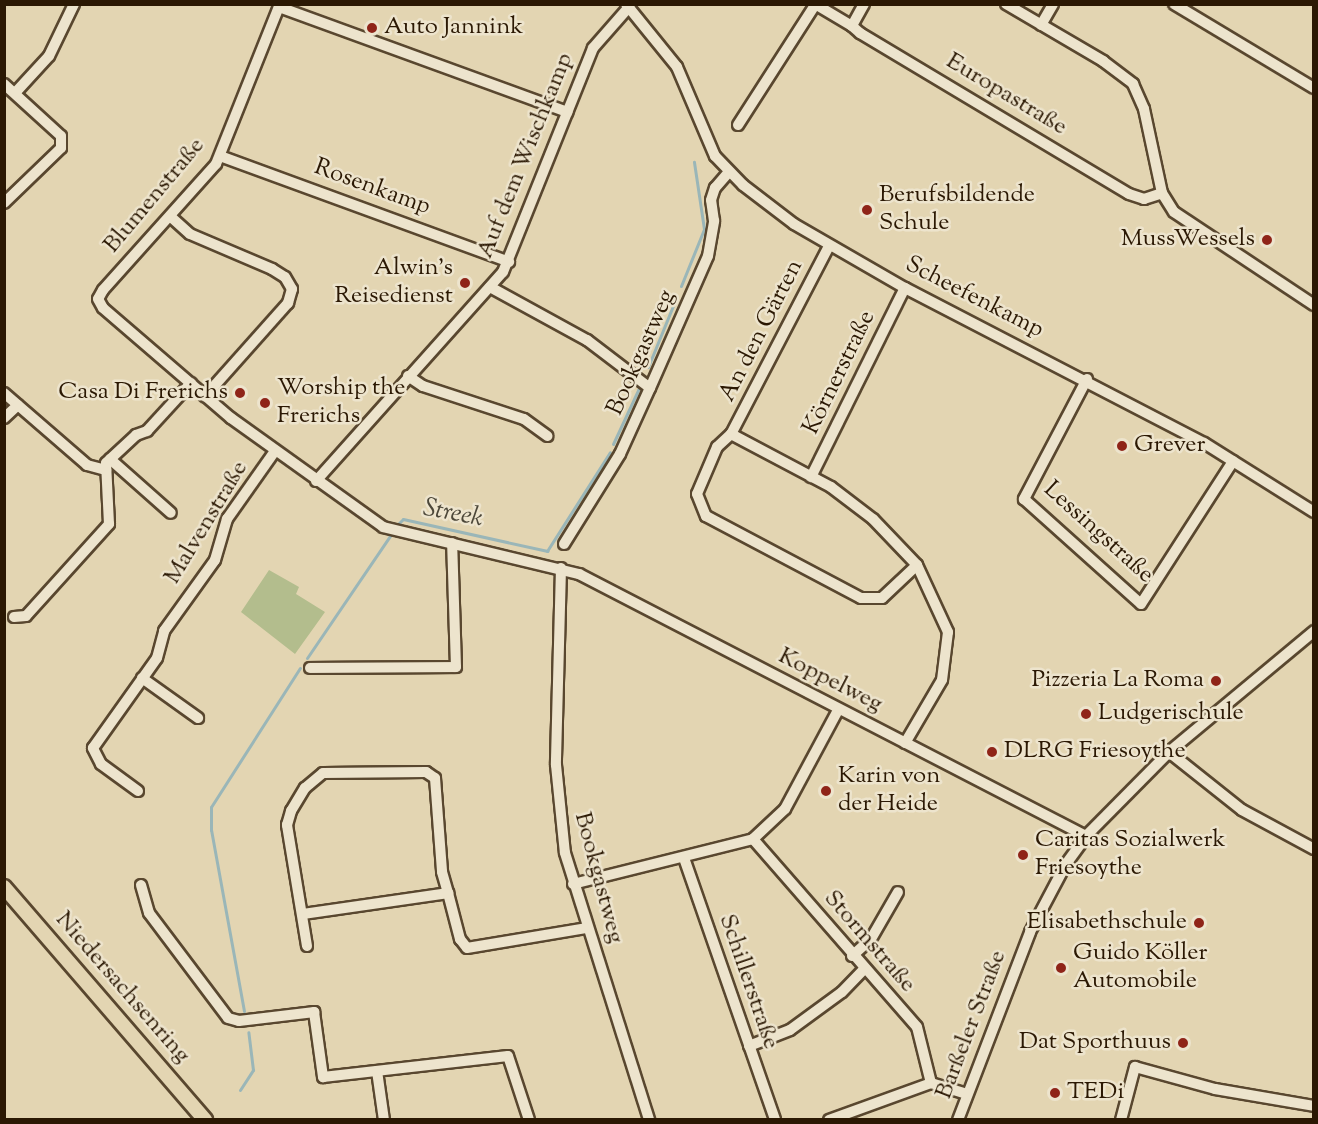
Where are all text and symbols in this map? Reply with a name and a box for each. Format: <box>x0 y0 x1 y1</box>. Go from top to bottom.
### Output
place label: Auto Jannink <box>384 14 523 42</box>
marker: Auto Jannink <box>365 21 379 35</box>
street label: Europastraße <box>940 48 1072 142</box>
street label: Auf dem Wischkamp <box>472 49 580 263</box>
street label: Blumenstraße <box>98 132 212 260</box>
street label: Rosenkamp <box>310 154 434 222</box>
place label: Berufsbildende Schule <box>879 182 1035 238</box>
marker: Berufsbildende Schule <box>860 203 874 217</box>
place label: MussWessels <box>1121 226 1255 254</box>
marker: MussWessels <box>1260 233 1274 247</box>
street label: Scheefenkamp <box>900 251 1048 345</box>
place label: Alwin's Reisedienst <box>335 255 453 311</box>
street label: An den Gärten <box>714 255 810 407</box>
marker: Alwin's Reisedienst <box>458 276 472 290</box>
street label: Bookgastweg <box>602 286 682 420</box>
street label: Körnerstraße <box>798 306 882 440</box>
place label: Worship the Frerichs <box>277 375 405 431</box>
place label: Casa Di Frerichs <box>58 379 228 407</box>
marker: Casa Di Frerichs <box>233 386 247 400</box>
marker: Worship the Frerichs <box>258 396 272 410</box>
place label: Grever <box>1134 432 1205 460</box>
marker: Grever <box>1115 439 1129 453</box>
street label: Malvenstraße <box>159 456 255 590</box>
street label: Lessingstraße <box>1037 476 1159 590</box>
water label: Streek <box>420 493 486 535</box>
street label: Koppelweg <box>773 642 887 720</box>
place label: Pizzeria La Roma <box>1031 667 1204 695</box>
marker: Pizzeria La Roma <box>1209 674 1223 688</box>
place label: Ludgerischule <box>1098 700 1244 728</box>
marker: Ludgerischule <box>1079 707 1093 721</box>
place label: DLRG Friesoythe <box>1004 738 1186 766</box>
marker: DLRG Friesoythe <box>985 745 999 759</box>
place label: Karin von der Heide <box>838 763 940 819</box>
marker: Karin von der Heide <box>819 784 833 798</box>
street label: Bookgastweg <box>567 809 629 947</box>
place label: Caritas Sozialwerk Friesoythe <box>1035 827 1225 883</box>
marker: Caritas Sozialwerk Friesoythe <box>1016 848 1030 862</box>
street label: Stormstraße <box>817 885 921 999</box>
street label: Niedersachsenring <box>48 906 196 1070</box>
place label: Elisabethschule <box>1027 909 1187 937</box>
street label: Schillerstraße <box>711 911 785 1053</box>
marker: Elisabethschule <box>1192 916 1206 930</box>
place label: Guido Köller Automobile <box>1073 940 1207 996</box>
street label: Barßeler Straße <box>930 947 1014 1103</box>
marker: Guido Köller Automobile <box>1054 961 1068 975</box>
place label: Dat Sporthuus <box>1019 1029 1171 1057</box>
marker: Dat Sporthuus <box>1176 1036 1190 1050</box>
place label: TEDi <box>1067 1079 1124 1107</box>
marker: TEDi <box>1048 1086 1062 1100</box>

